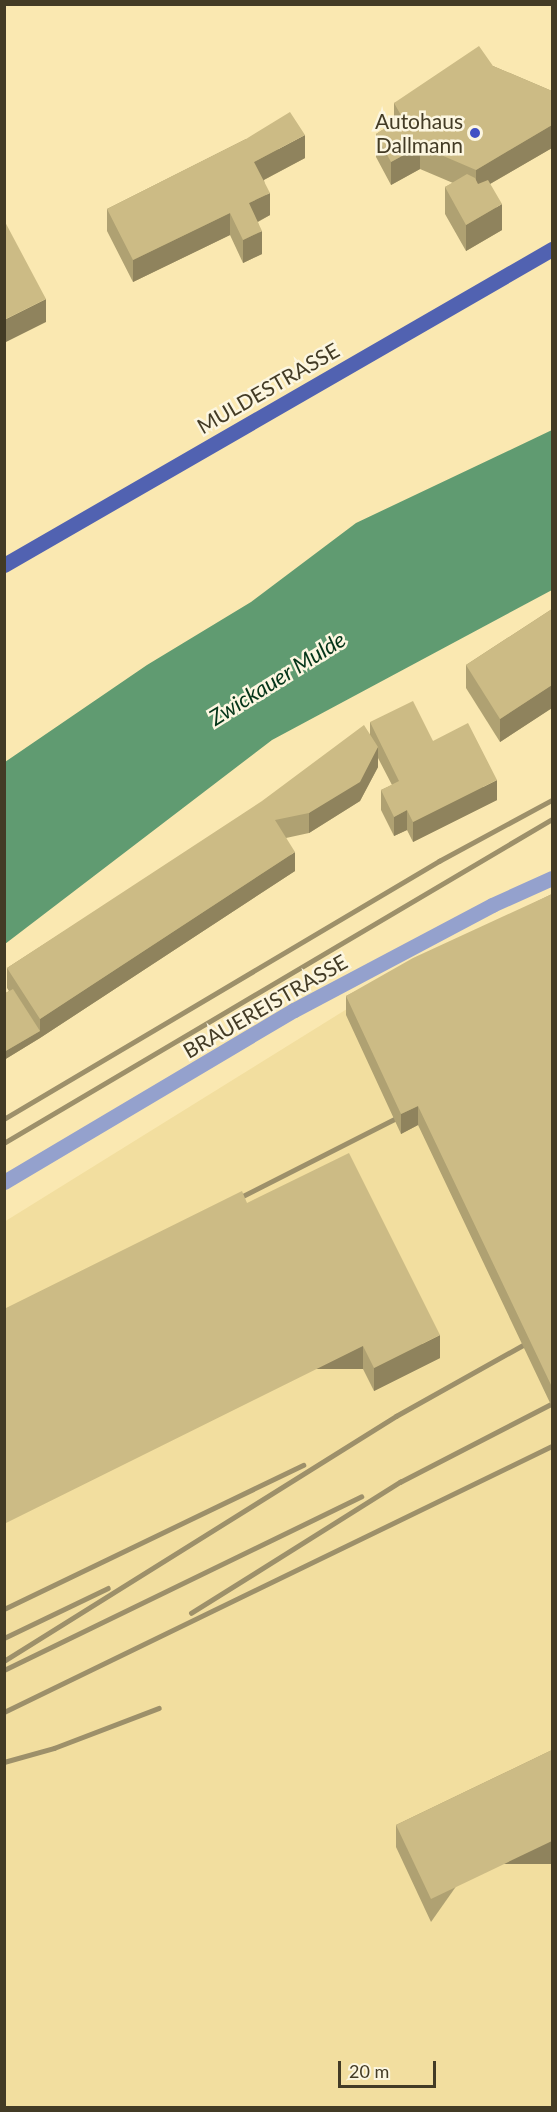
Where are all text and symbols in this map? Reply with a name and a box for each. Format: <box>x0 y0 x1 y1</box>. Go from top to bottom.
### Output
place label: Autohaus Dallmann <box>375 108 463 158</box>
marker: Autohaus Dallmann <box>468 126 482 140</box>
street label: MULDESTRASSE <box>192 337 344 439</box>
water label: Zwickauer Mulde <box>204 625 350 731</box>
street label: BRAUEREISTRASSE <box>178 949 352 1063</box>
scale bar <box>341 2049 438 2087</box>
text: 20 m <box>349 2060 389 2082</box>

